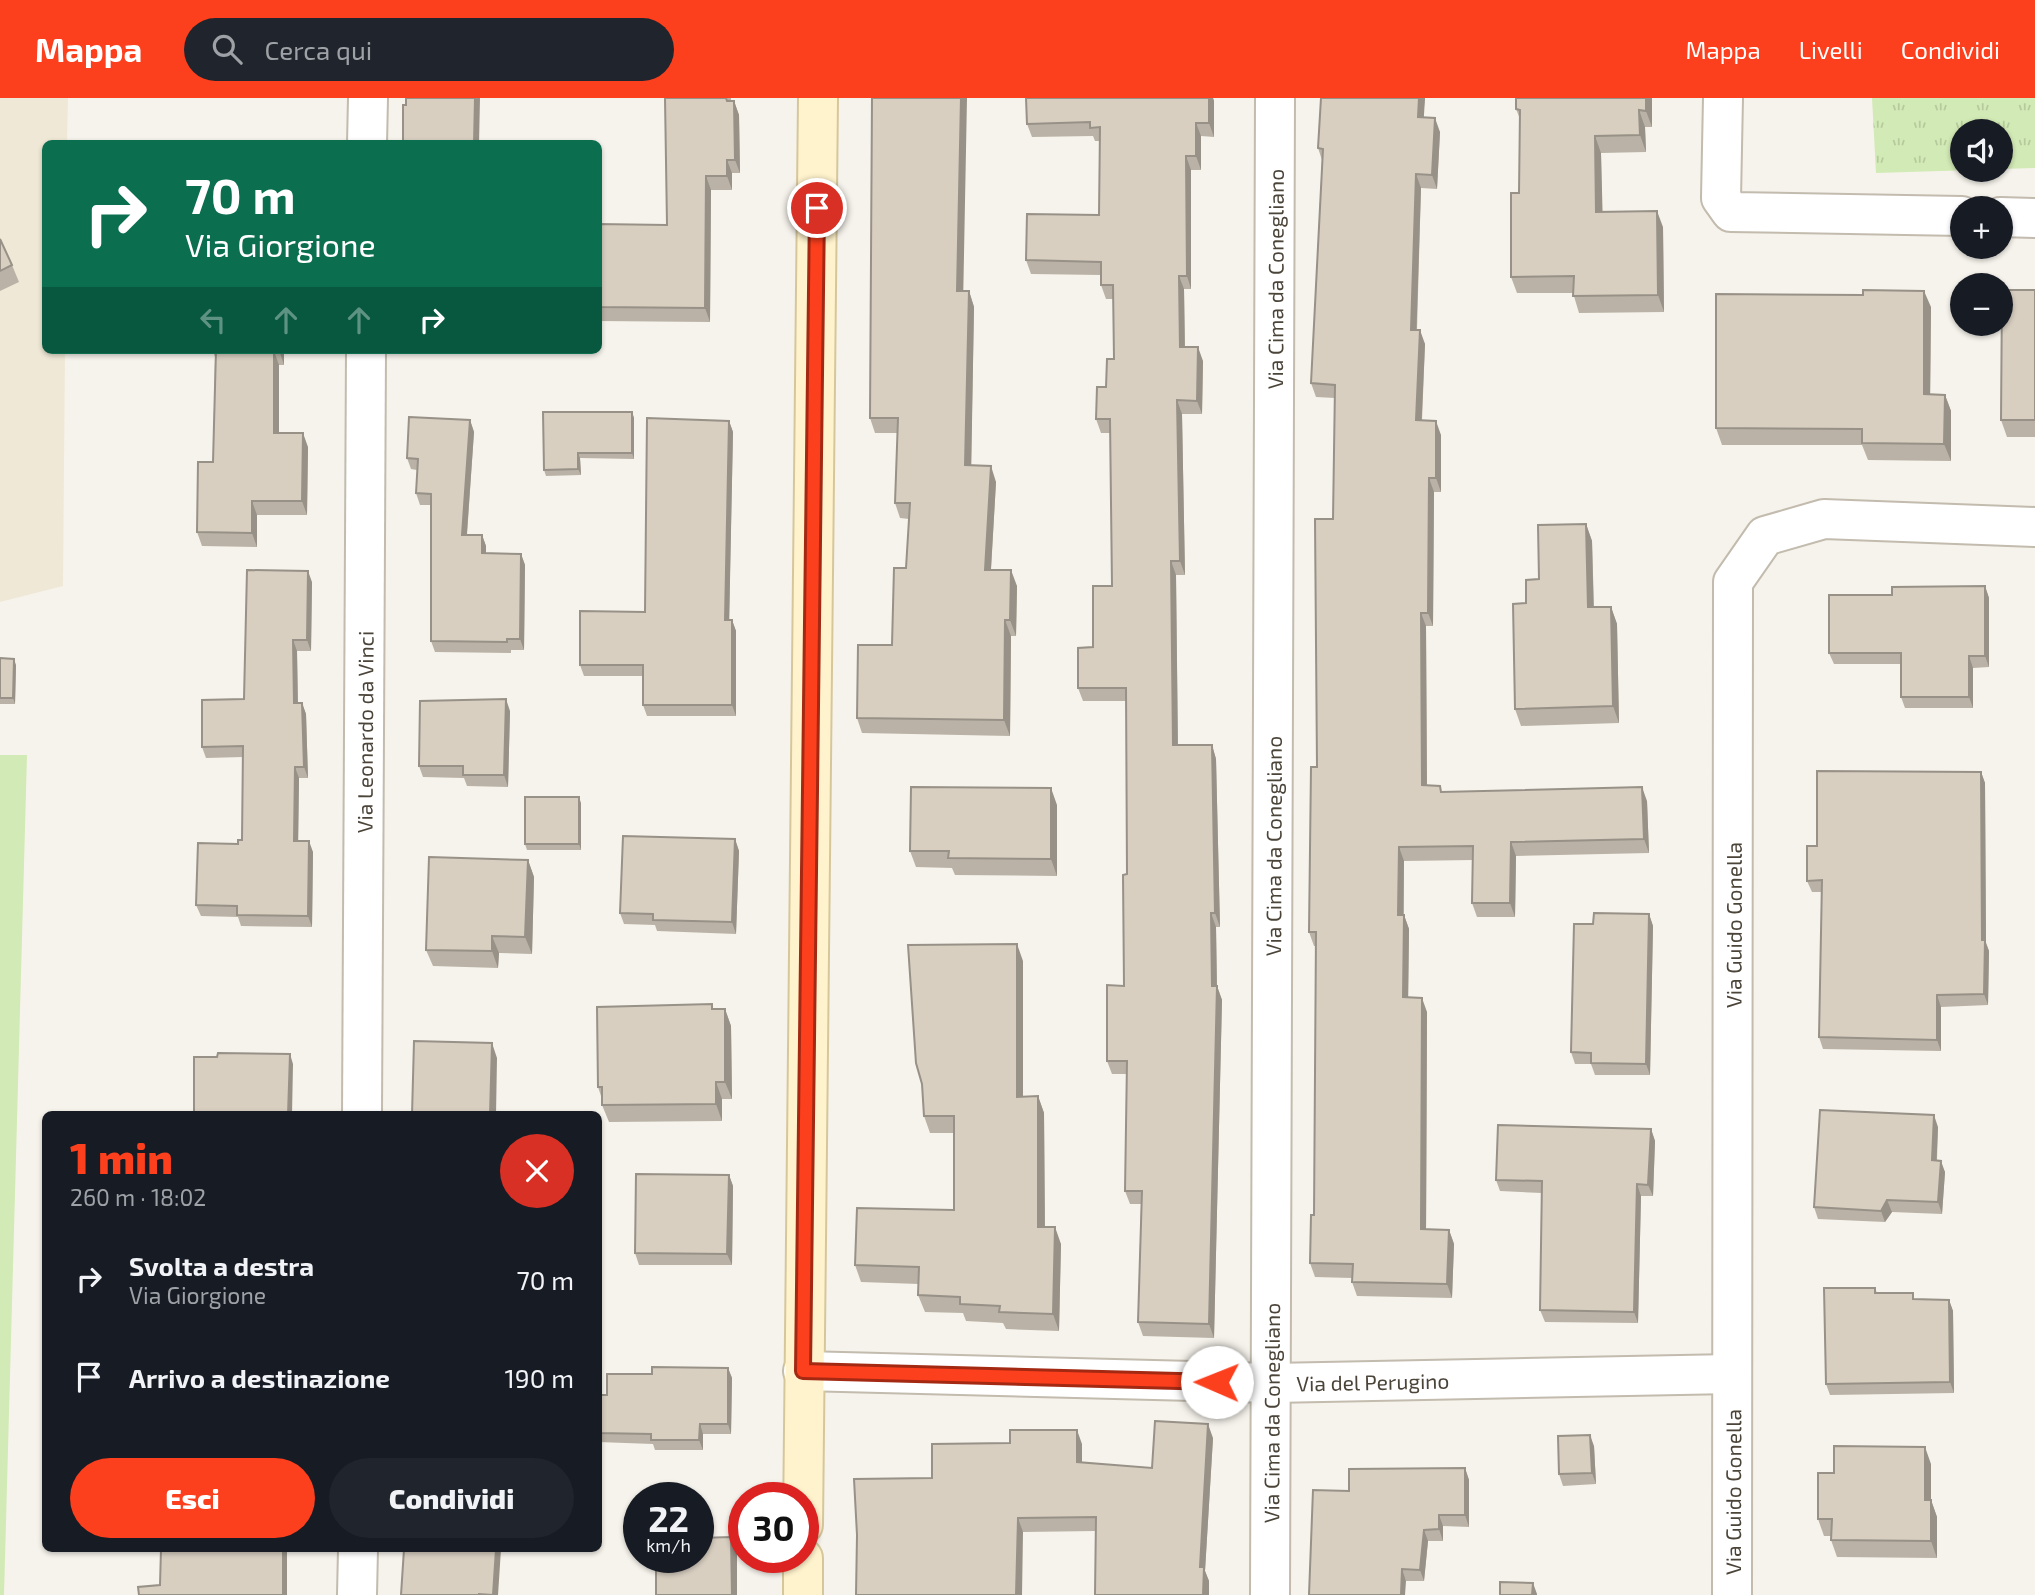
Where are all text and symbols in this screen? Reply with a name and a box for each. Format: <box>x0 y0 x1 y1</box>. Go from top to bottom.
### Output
search box <box>184 18 674 81</box>
text: Mappa <box>35 29 142 69</box>
icon: search <box>208 30 246 68</box>
text: Cerca qui <box>264 34 372 65</box>
text: Mappa <box>1685 35 1761 64</box>
text: Livelli <box>1799 35 1863 64</box>
text: Condividi <box>1901 35 2000 64</box>
map controls <box>1950 119 2013 336</box>
button: sound <box>1950 119 2013 182</box>
text: 70 m <box>185 165 296 224</box>
icon: right <box>70 168 161 259</box>
street label: Via Cima da Conegliano <box>1262 169 1287 389</box>
pin <box>787 178 847 238</box>
icon: arrive <box>798 189 836 227</box>
button: + <box>1950 196 2013 259</box>
text: Via Giorgione <box>185 225 376 263</box>
button: − <box>1950 273 2013 336</box>
icon: left <box>194 301 232 339</box>
icon: ahead <box>267 301 305 339</box>
icon: ahead <box>340 301 378 339</box>
icon: right <box>413 301 451 339</box>
street label: Via Leonardo da Vinci <box>351 631 377 833</box>
street label: Via Cima da Conegliano <box>1260 736 1285 956</box>
street label: Via Guido Gonella <box>1720 842 1745 1008</box>
text: 1 min <box>70 1132 173 1182</box>
button: close <box>500 1134 574 1208</box>
text: 260 m · 18:02 <box>70 1183 206 1211</box>
text: Svolta a destra <box>129 1250 314 1281</box>
icon: right <box>70 1260 108 1298</box>
text: 70 m <box>516 1264 574 1295</box>
text: Via Giorgione <box>129 1281 266 1309</box>
street label: Via Cima da Conegliano <box>1258 1303 1283 1523</box>
position arrow <box>1180 1345 1254 1419</box>
icon: arrive <box>70 1358 108 1396</box>
text: Arrivo a destinazione <box>129 1362 390 1393</box>
text: 190 m <box>505 1362 574 1393</box>
street label: Via del Perugino <box>1296 1367 1450 1395</box>
street label: Via Guido Gonella <box>1720 1409 1745 1575</box>
button: Esci <box>70 1458 315 1538</box>
button: Condividi <box>329 1458 574 1538</box>
speed limit sign: 30 <box>728 1482 819 1573</box>
text: 22 <box>648 1497 689 1539</box>
text: km/h <box>646 1534 691 1556</box>

